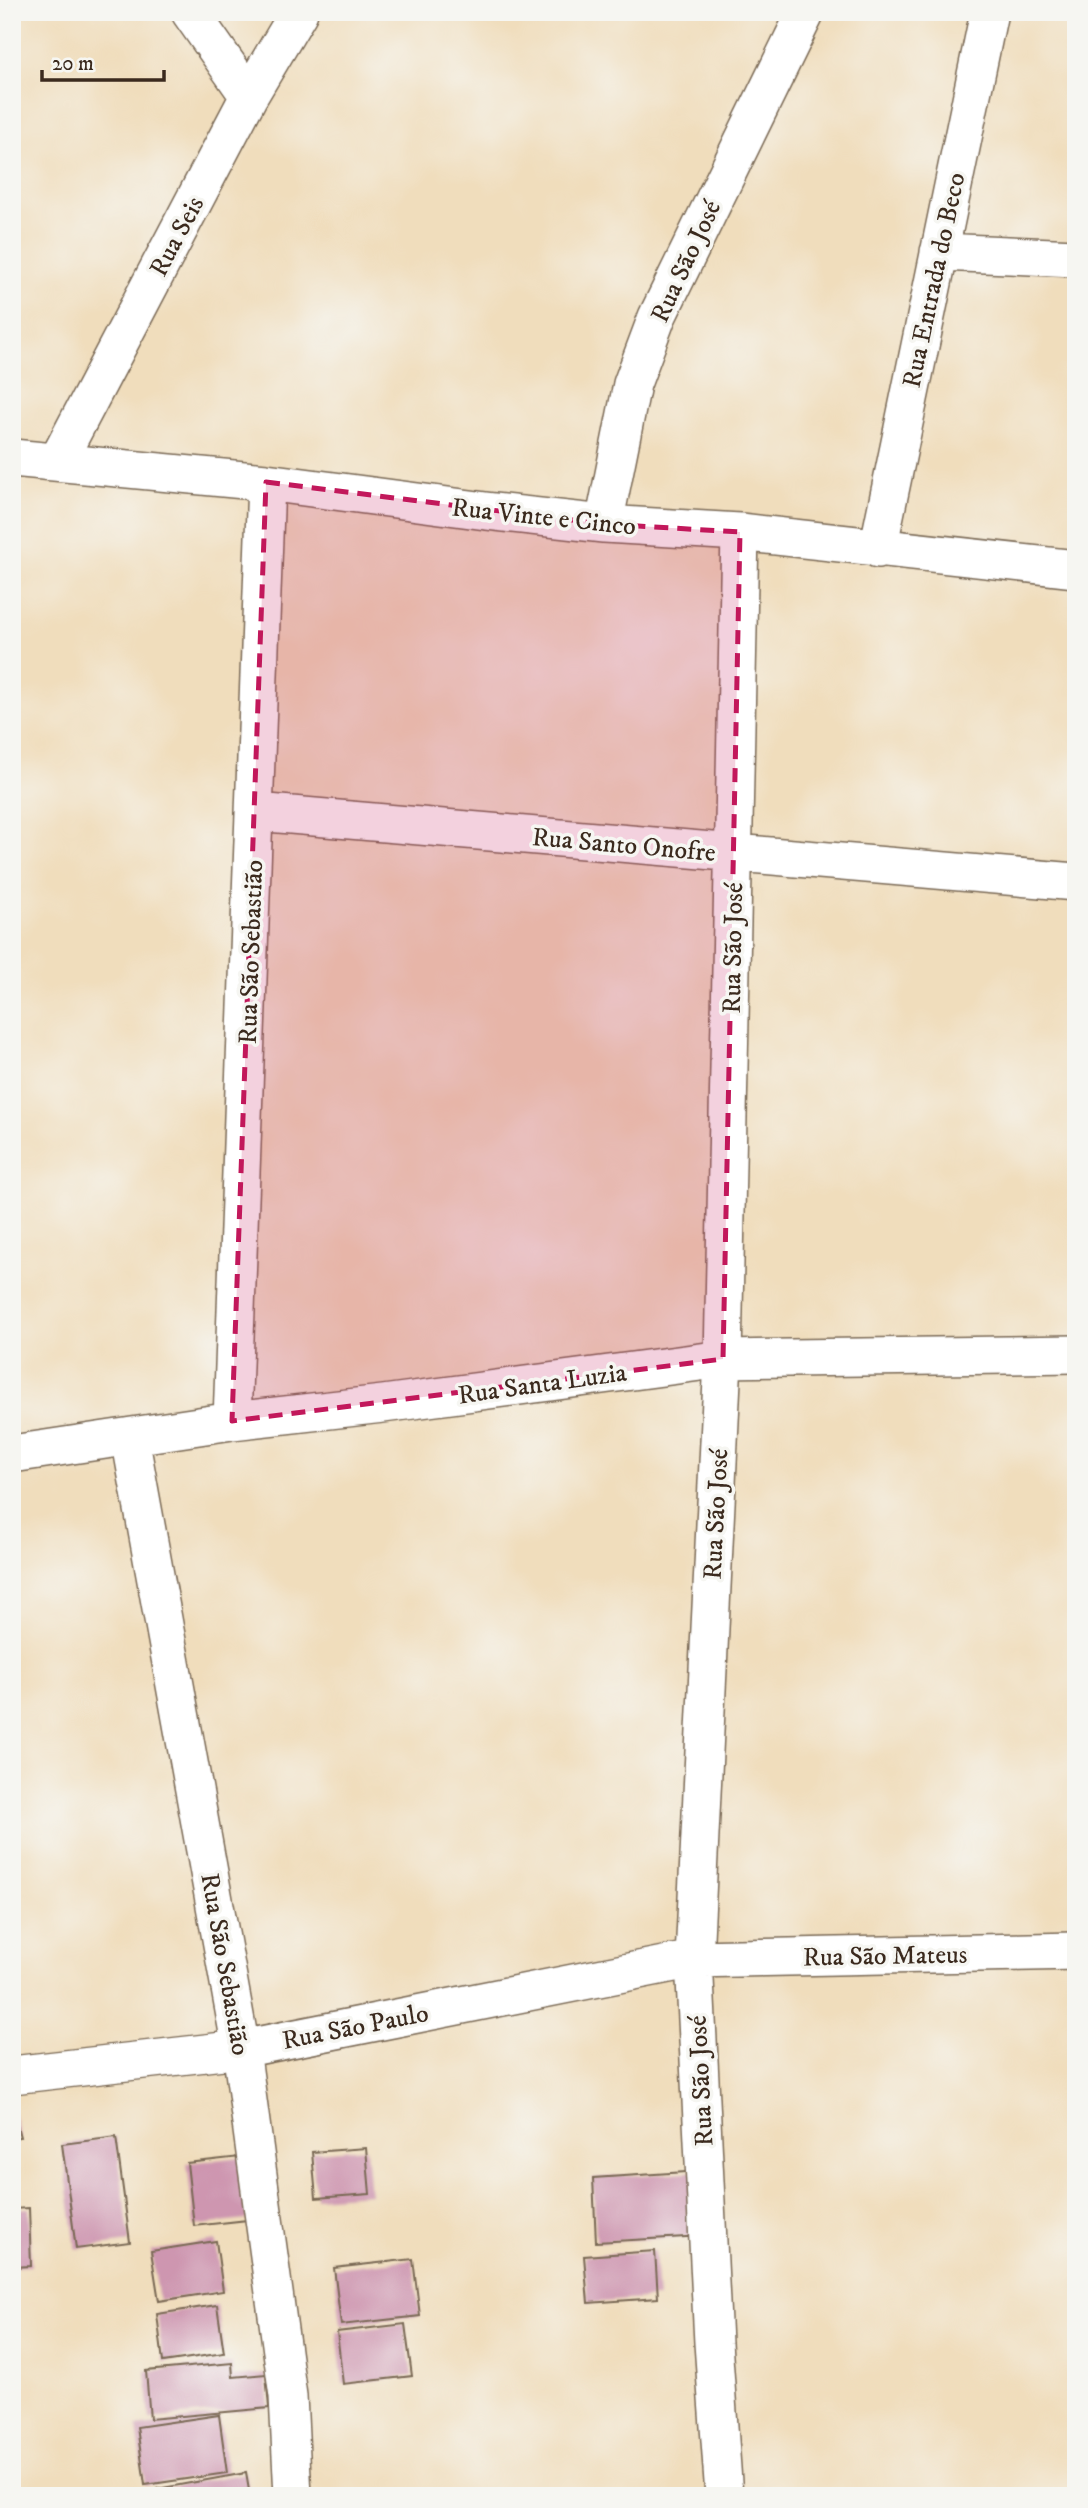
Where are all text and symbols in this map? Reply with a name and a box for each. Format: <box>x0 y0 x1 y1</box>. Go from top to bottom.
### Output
scale bar <box>42 38 164 82</box>
text: 20 m <box>52 51 94 77</box>
street label: Rua Entrada do Beco <box>896 170 973 391</box>
street label: Rua Seis <box>143 191 212 283</box>
street label: Rua São José <box>644 195 729 328</box>
street label: Rua Vinte e Cinco <box>450 491 638 544</box>
street label: Rua Santo Onofre <box>531 821 717 870</box>
street label: Rua São Sebastião <box>232 859 271 1045</box>
street label: Rua São José <box>716 882 751 1014</box>
street label: Rua Santa Luzia <box>456 1356 629 1413</box>
street label: Rua São José <box>697 1447 736 1581</box>
street label: Rua São Sebastião <box>192 1871 257 2058</box>
street label: Rua São Mateus <box>802 1939 968 1974</box>
street label: Rua São Paulo <box>279 1997 431 2058</box>
street label: Rua São José <box>682 2014 721 2147</box>

